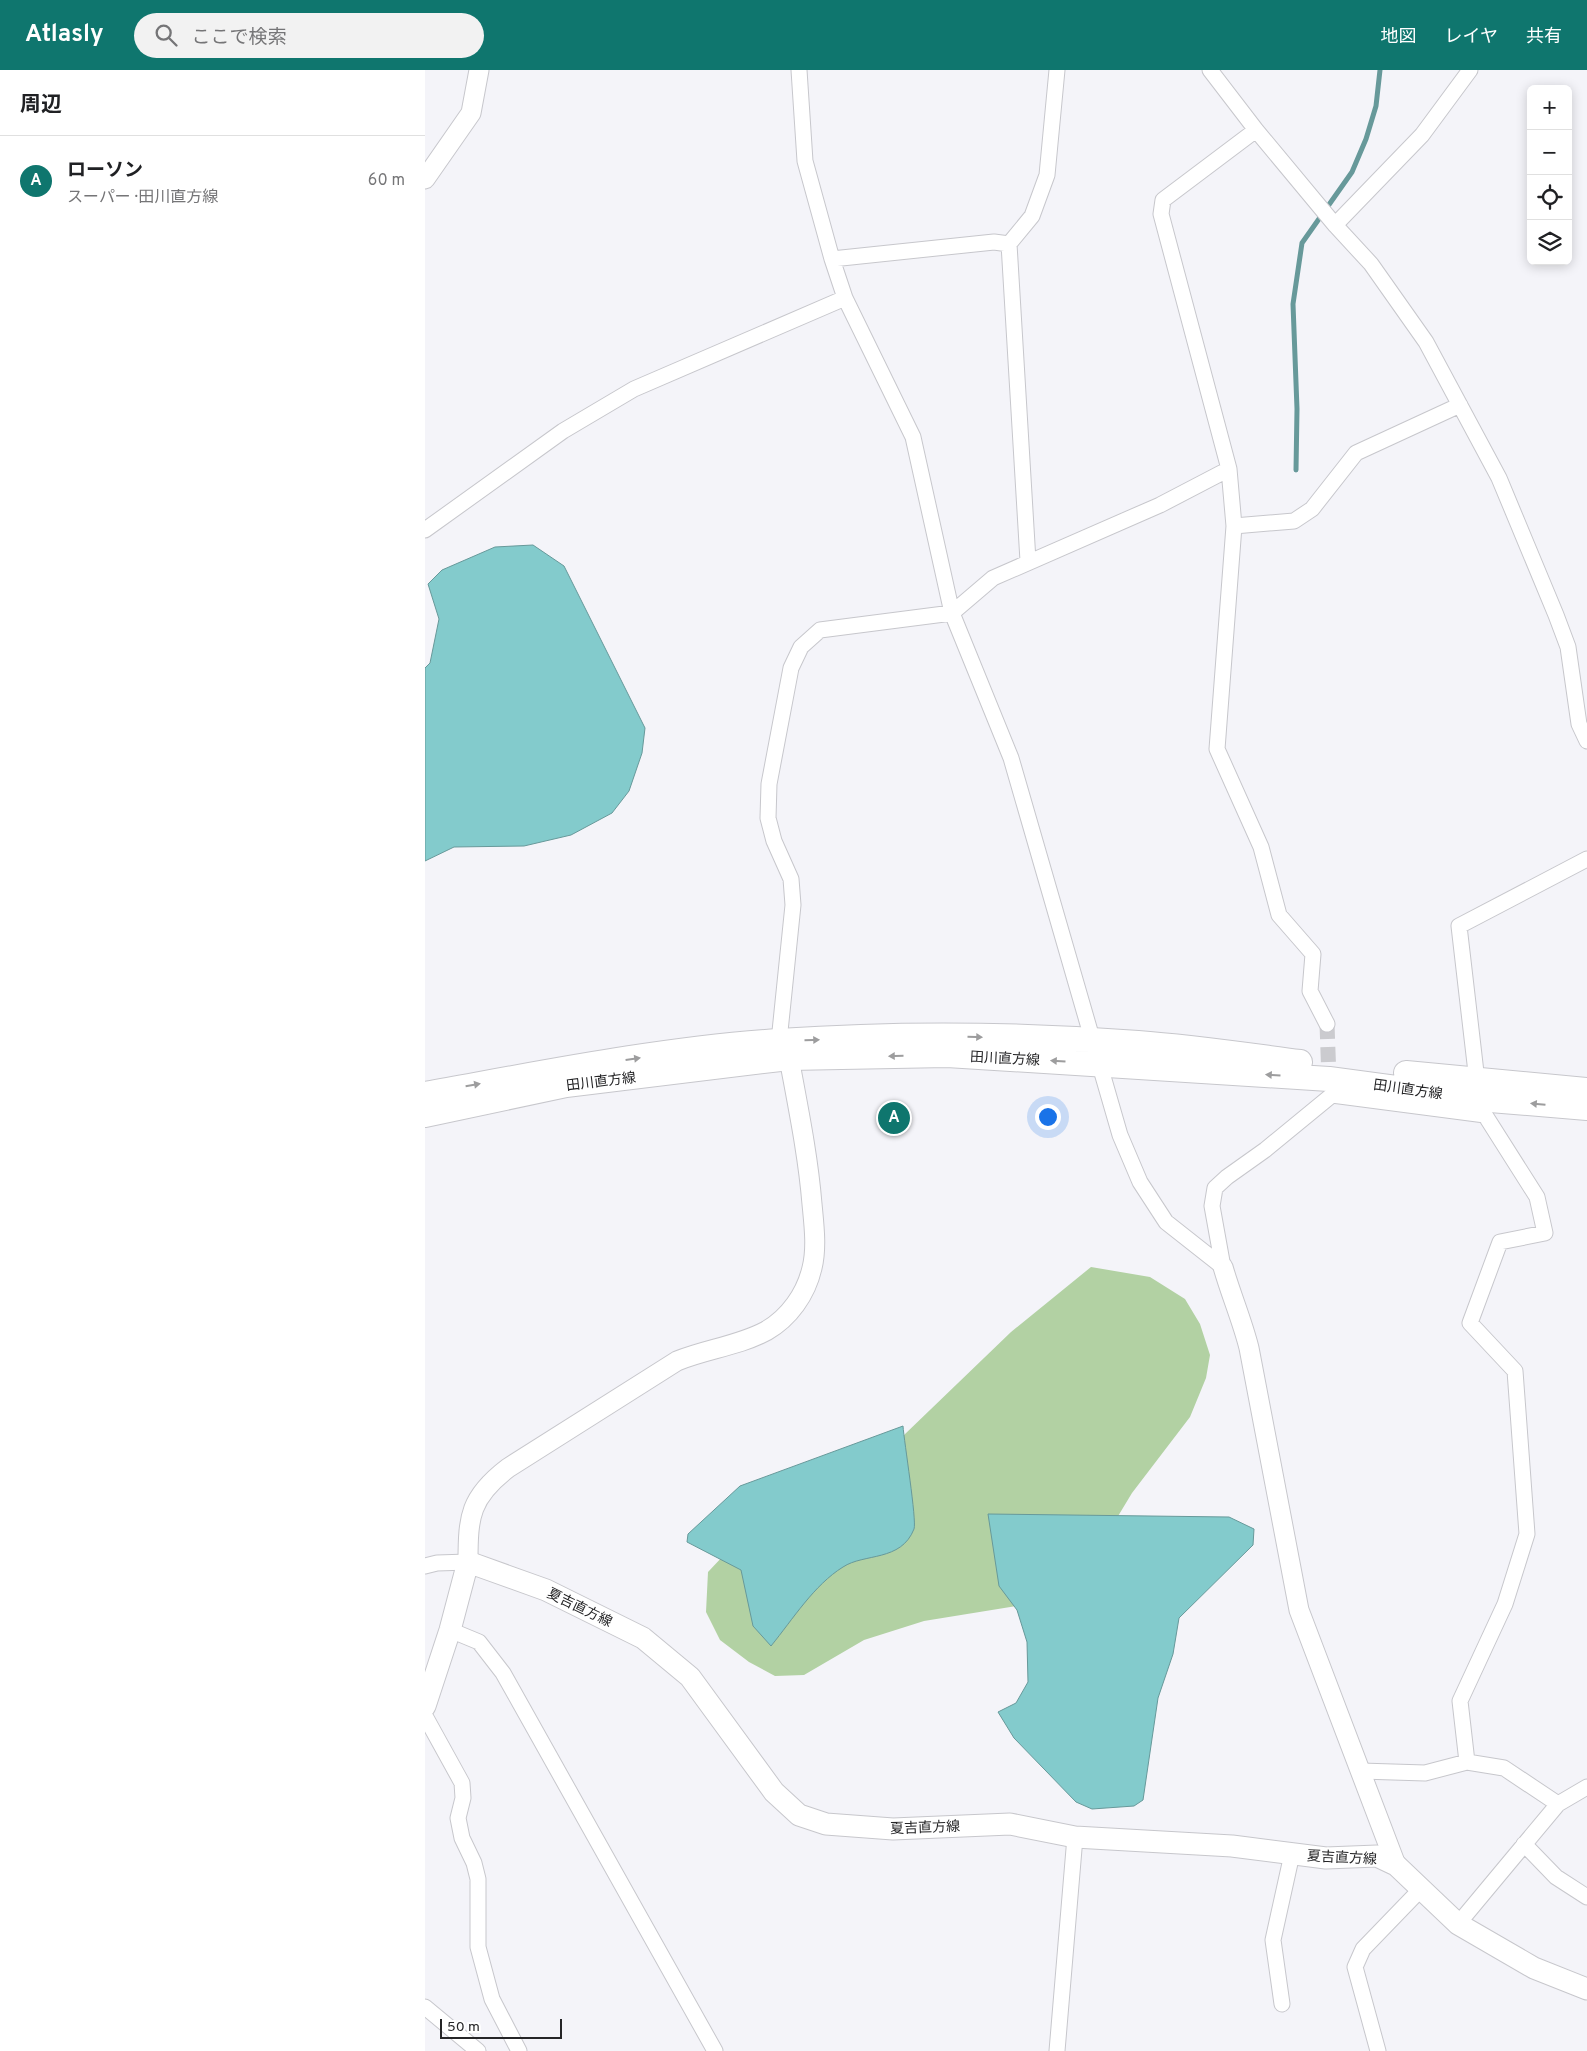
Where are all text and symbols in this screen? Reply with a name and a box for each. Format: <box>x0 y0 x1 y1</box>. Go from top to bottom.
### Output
search box <box>134 13 484 58</box>
text: Atlasly <box>25 20 104 50</box>
icon: search <box>152 21 180 49</box>
text: ここで検索 <box>192 26 287 50</box>
text: 地図 <box>1381 26 1417 49</box>
text: レイヤ <box>1445 26 1498 49</box>
text: 共有 <box>1526 26 1562 49</box>
map controls <box>1527 85 1572 265</box>
button: + <box>1527 85 1572 130</box>
text: 周辺 <box>20 92 62 119</box>
button: − <box>1527 130 1572 175</box>
text: ローソン <box>67 159 143 183</box>
text: A <box>30 171 42 191</box>
text: 60 m <box>368 171 405 191</box>
button: locate <box>1527 175 1572 220</box>
text: スーパー · 田川直方線 <box>67 188 218 208</box>
button: layers <box>1527 220 1572 265</box>
one-way arrow <box>967 1034 983 1042</box>
one-way arrow <box>804 1036 820 1044</box>
street label: 田川直方線 <box>970 1048 1040 1070</box>
one-way arrow <box>888 1052 904 1060</box>
one-way arrow <box>626 1054 642 1062</box>
one-way arrow <box>1050 1056 1066 1064</box>
street label: 田川直方線 <box>565 1069 637 1095</box>
one-way arrow <box>1264 1070 1280 1078</box>
street label: 田川直方線 <box>1372 1076 1444 1104</box>
one-way arrow <box>465 1081 481 1089</box>
pin: A <box>878 1099 910 1137</box>
one-way arrow <box>1530 1100 1546 1108</box>
your location <box>1035 1104 1061 1130</box>
street label: 夏吉直方線 <box>544 1584 615 1631</box>
street label: 夏吉直方線 <box>890 1818 960 1838</box>
street label: 夏吉直方線 <box>1307 1847 1377 1869</box>
scale bar <box>440 2016 563 2039</box>
text: 50 m <box>447 2019 480 2036</box>

